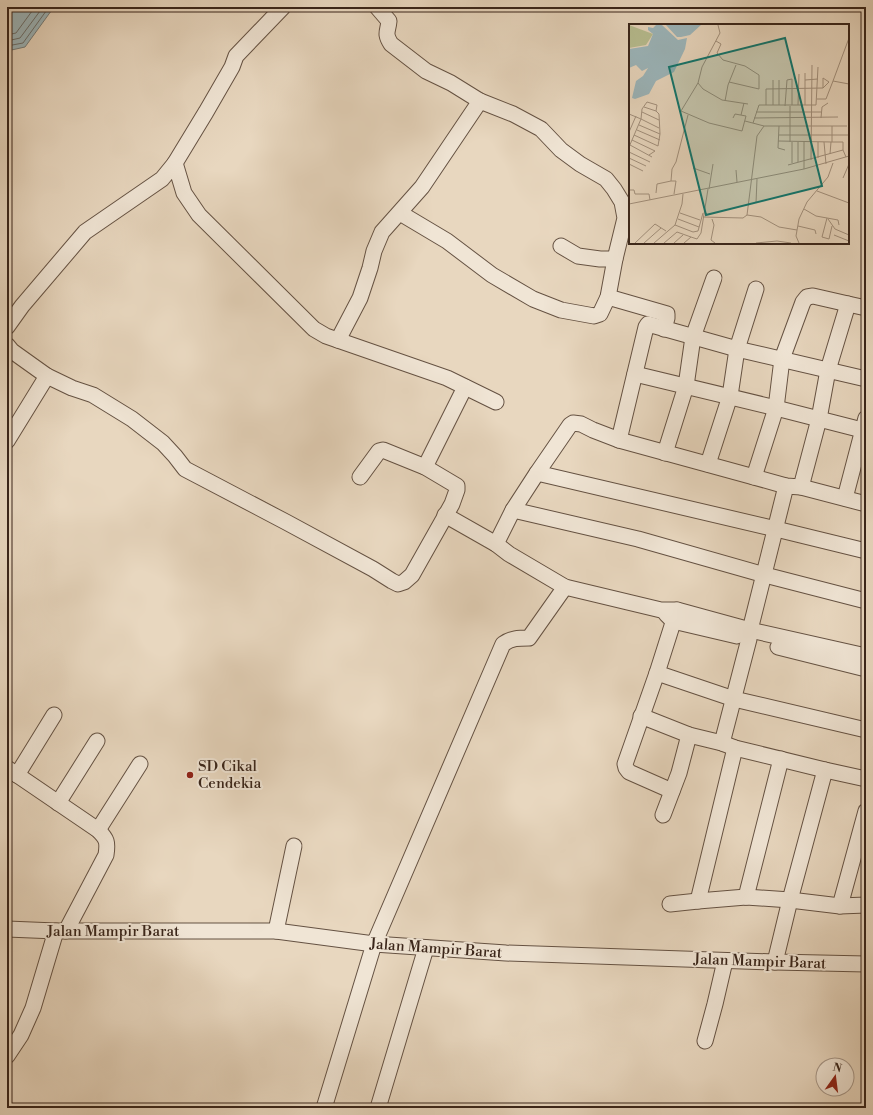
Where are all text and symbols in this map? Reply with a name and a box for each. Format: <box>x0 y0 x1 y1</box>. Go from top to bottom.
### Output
inset map <box>629 24 849 244</box>
place label: SD Cikal Cendekia <box>198 757 262 793</box>
marker: SD Cikal Cendekia <box>185 770 195 780</box>
street label: Jalan Mampir Barat <box>46 922 180 941</box>
street label: Jalan Mampir Barat <box>368 934 503 963</box>
street label: Jalan Mampir Barat <box>692 950 827 973</box>
north arrow <box>815 1057 855 1097</box>
text: N <box>831 1060 843 1076</box>

